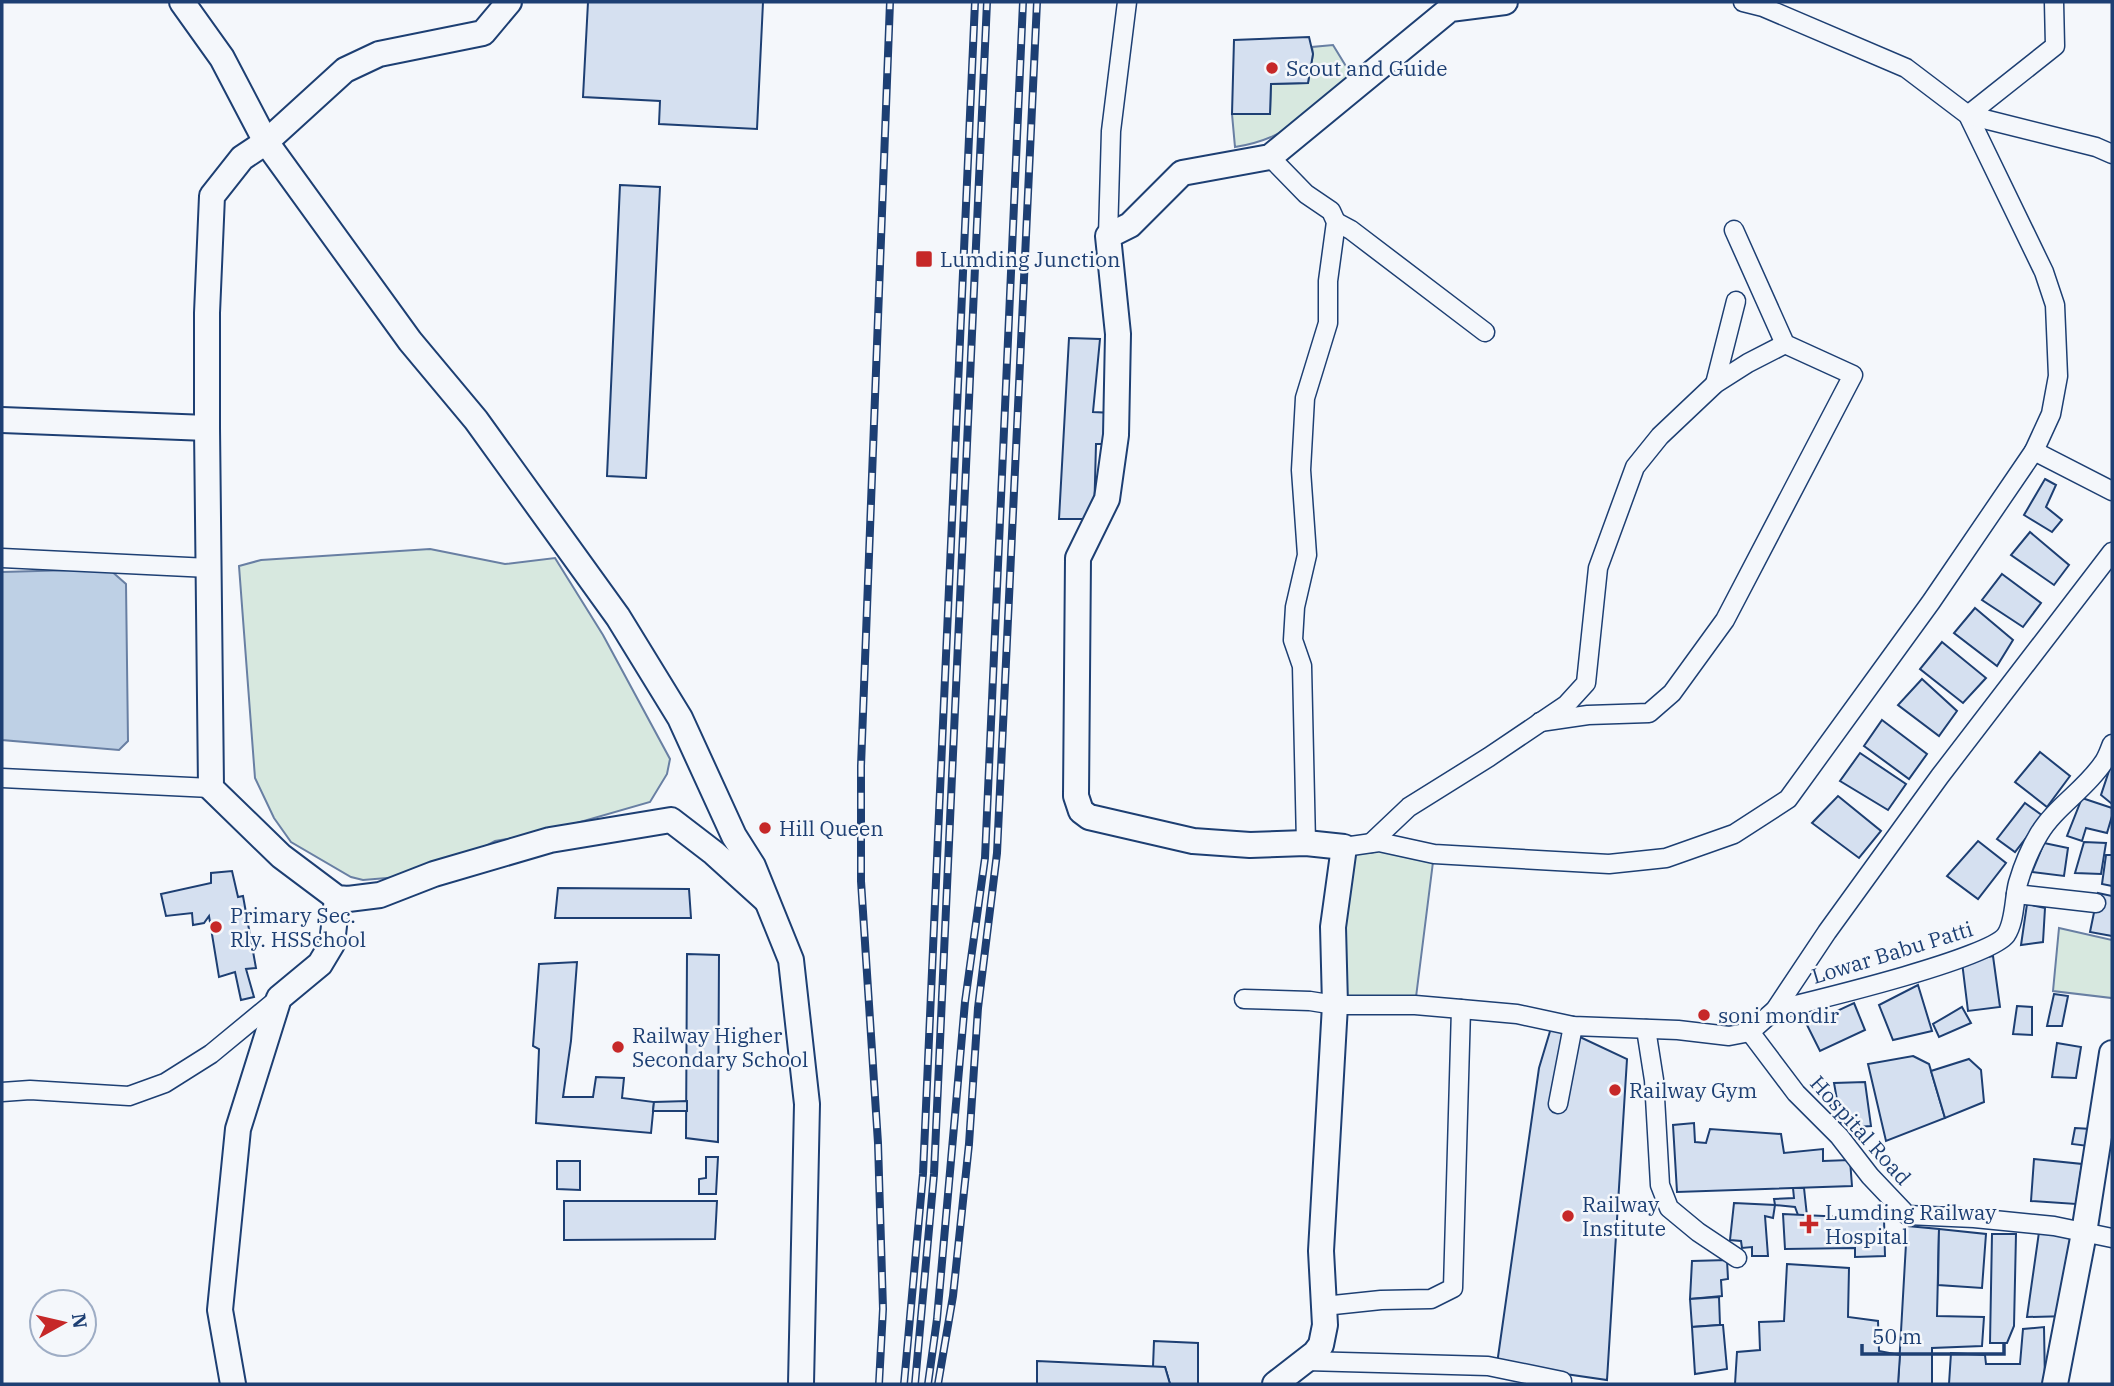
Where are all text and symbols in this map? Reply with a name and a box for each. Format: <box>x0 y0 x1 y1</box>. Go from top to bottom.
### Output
place label: Scout and Guide <box>1286 54 1447 82</box>
marker: Scout and Guide <box>1264 60 1280 76</box>
place label: Lumding Junction <box>940 245 1120 273</box>
marker: Lumding Junction <box>914 249 934 269</box>
place label: Hill Queen <box>779 814 884 842</box>
marker: Hill Queen <box>757 820 773 836</box>
place label: Primary Sec. Rly. HSSchool <box>230 901 366 953</box>
street label: Lowar Babu Patti <box>1808 914 1976 990</box>
marker: Primary Sec. Rly. HSSchool <box>208 919 224 935</box>
place label: soni mondir <box>1718 1001 1840 1029</box>
marker: soni mondir <box>1696 1007 1712 1023</box>
place label: Railway Higher Secondary School <box>632 1021 808 1073</box>
marker: Railway Higher Secondary School <box>610 1039 626 1055</box>
street label: Hospital Road <box>1804 1069 1918 1191</box>
place label: Railway Gym <box>1629 1076 1757 1104</box>
marker: Railway Gym <box>1607 1082 1623 1098</box>
place label: Railway Institute <box>1582 1190 1666 1242</box>
place label: Lumding Railway Hospital <box>1825 1198 1997 1250</box>
marker: Railway Institute <box>1560 1208 1576 1224</box>
marker: Lumding Railway Hospital <box>1799 1214 1819 1234</box>
north arrow <box>28 1288 98 1358</box>
text: N <box>67 1312 93 1330</box>
scale bar <box>1862 1312 2004 1356</box>
text: 50 m <box>1872 1322 1922 1350</box>

